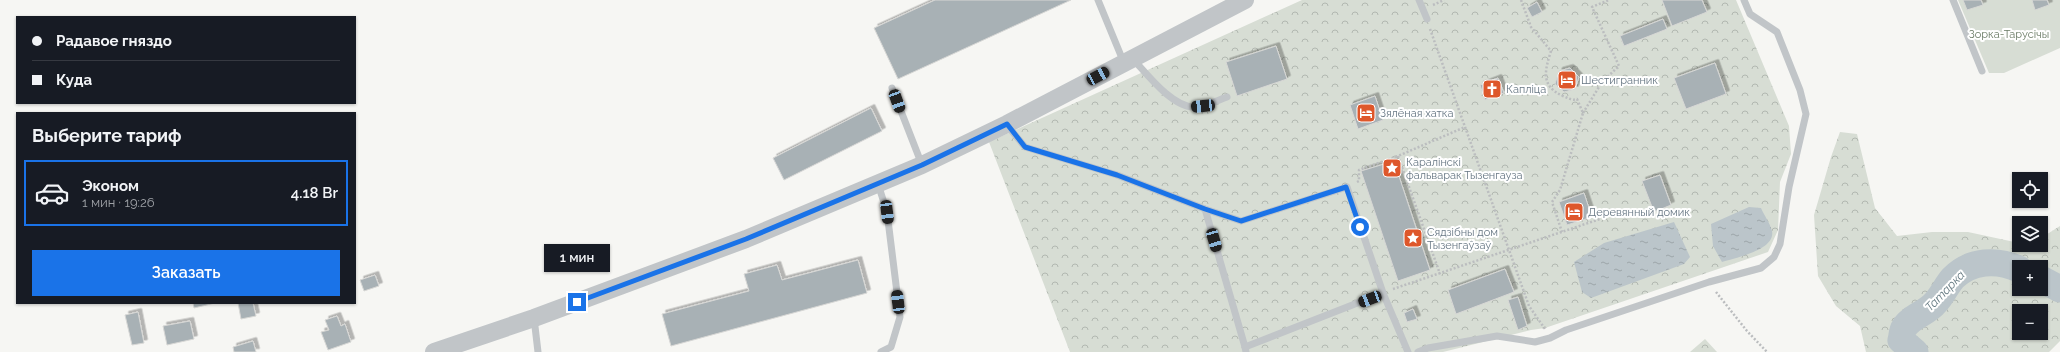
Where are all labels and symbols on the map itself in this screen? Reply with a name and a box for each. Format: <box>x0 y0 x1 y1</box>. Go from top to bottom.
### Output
park label: Зорка-Тарусічы <box>1969 28 2049 41</box>
car <box>1085 65 1111 87</box>
hotel icon: Шестигранник <box>1556 69 1578 91</box>
place label: Шестигранник <box>1581 74 1658 87</box>
church icon: Капліца <box>1481 78 1503 100</box>
place label: Капліца <box>1506 83 1546 96</box>
car <box>887 88 907 114</box>
car <box>1190 99 1216 113</box>
hotel icon: Зялёная хатка <box>1355 102 1377 124</box>
place label: Зялёная хатка <box>1380 107 1454 120</box>
place label: Каралінскі фальварак Тызенгауза <box>1406 156 1523 182</box>
place icon: Каралінскі фальварак Тызенгауза <box>1381 157 1403 179</box>
car <box>880 199 894 225</box>
hotel icon: Деревянный домик <box>1563 201 1585 223</box>
place label: Деревянный домик <box>1588 206 1690 219</box>
route start <box>1351 218 1369 236</box>
place label: Сядзібны дом Тызенгаўзаў <box>1427 226 1498 252</box>
car <box>1205 227 1223 253</box>
place icon: Сядзібны дом Тызенгаўзаў <box>1402 227 1424 249</box>
callout: 1 мин <box>544 244 610 272</box>
water label: Татарка <box>1922 268 1968 314</box>
car <box>891 289 905 315</box>
car <box>1357 289 1383 309</box>
route end <box>568 293 586 311</box>

